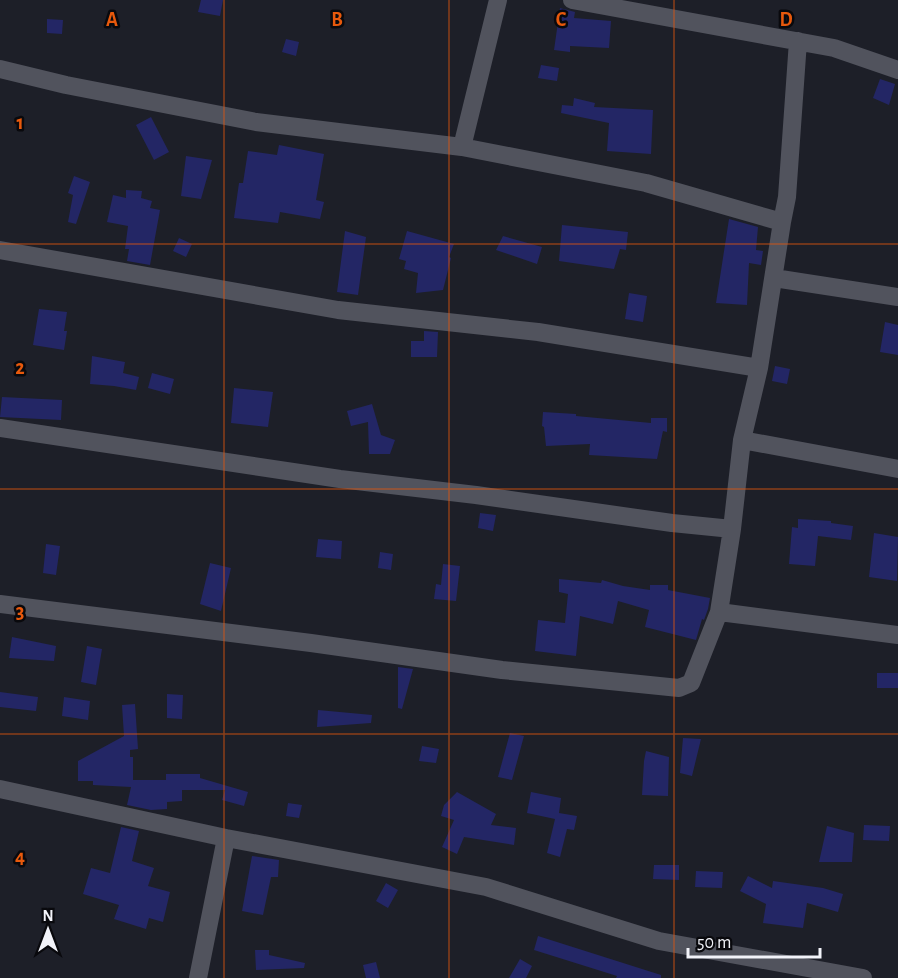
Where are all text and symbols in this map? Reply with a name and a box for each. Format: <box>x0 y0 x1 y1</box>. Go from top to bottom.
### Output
text: A <box>106 10 118 30</box>
text: B <box>331 10 343 30</box>
text: C <box>556 10 567 30</box>
text: D <box>779 10 793 30</box>
text: 1 <box>16 113 24 133</box>
text: 2 <box>15 358 25 378</box>
text: 3 <box>16 602 24 622</box>
text: 4 <box>15 847 25 867</box>
north arrow <box>18 900 78 960</box>
text: N <box>42 908 54 924</box>
scale bar <box>688 921 820 959</box>
text: 50 m <box>697 934 731 952</box>

